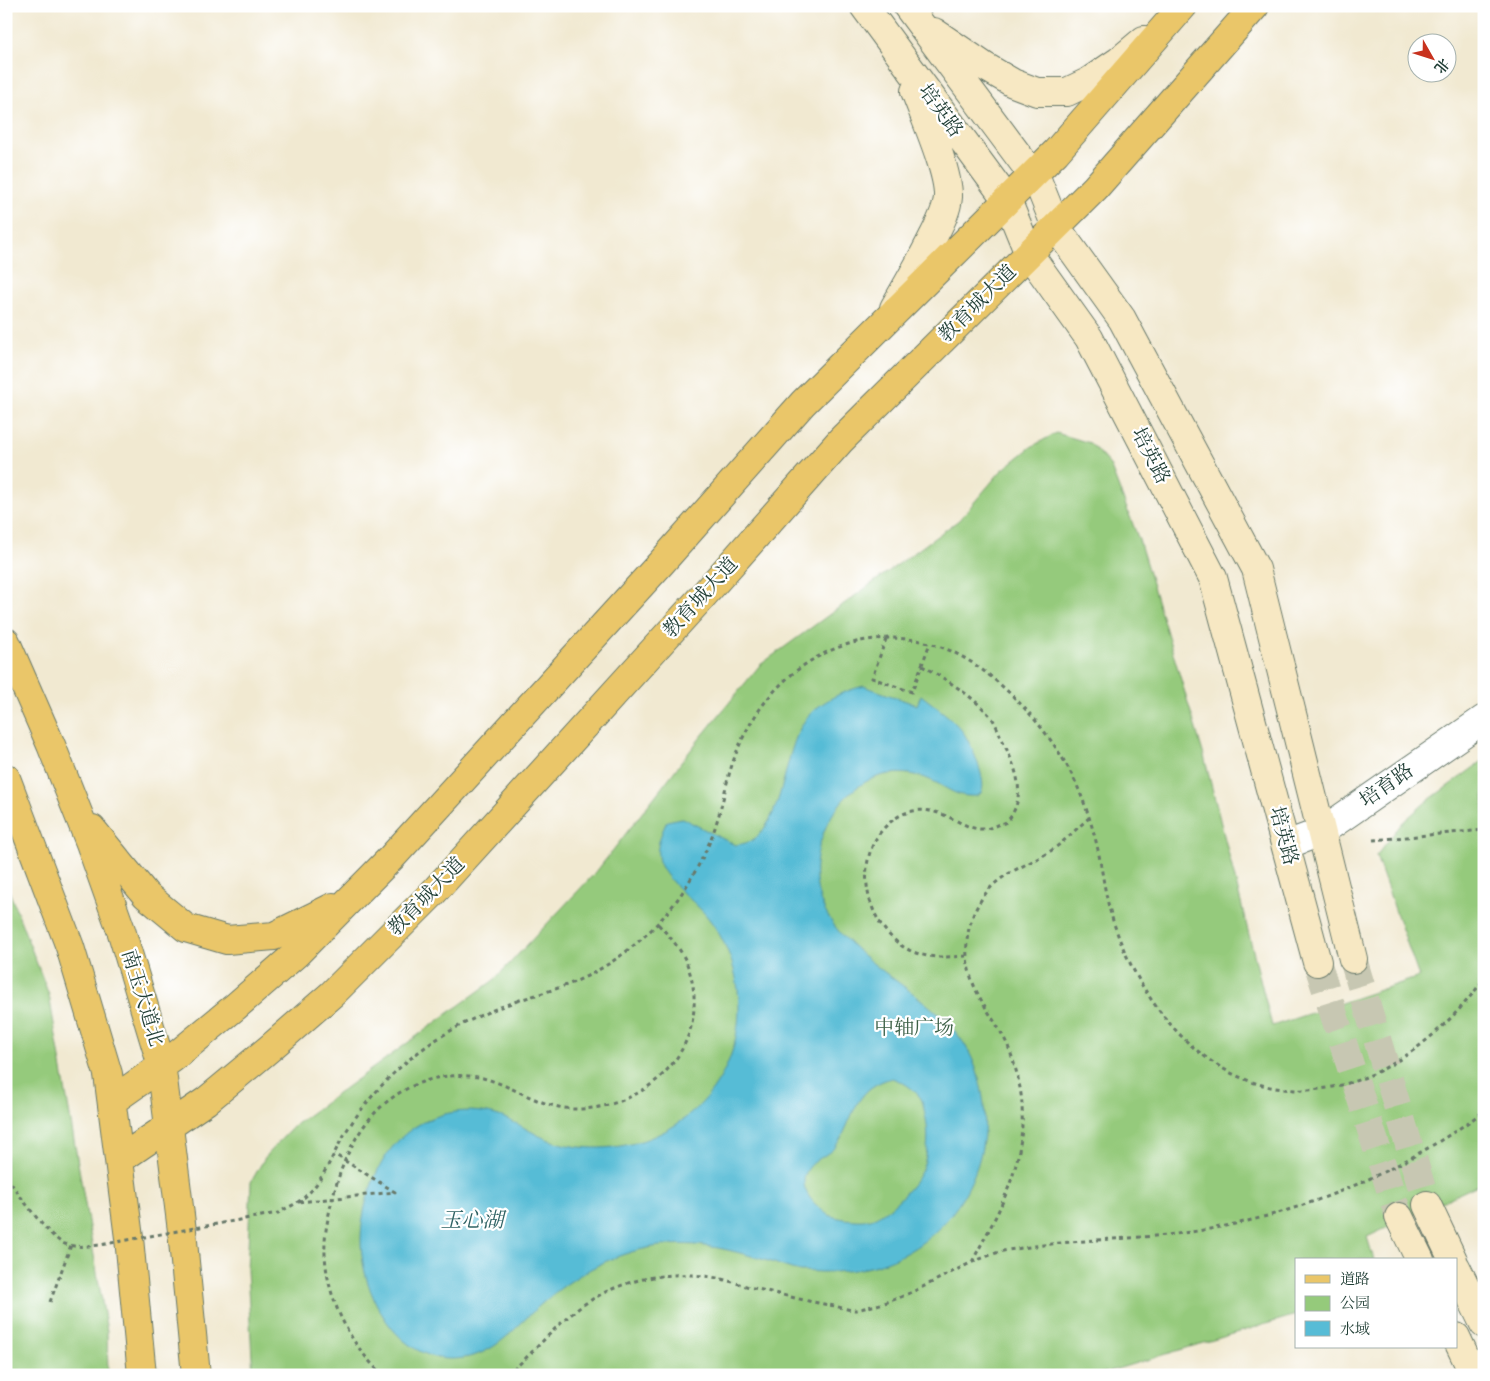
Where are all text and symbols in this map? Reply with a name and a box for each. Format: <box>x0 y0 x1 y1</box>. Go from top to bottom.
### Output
north arrow <box>1408 32 1458 82</box>
text: 北 <box>1430 54 1453 77</box>
street label: 培英路 <box>912 79 968 143</box>
street label: 教育城大道 <box>934 260 1022 348</box>
street label: 培英路 <box>1125 424 1175 488</box>
street label: 教育城大道 <box>658 552 744 644</box>
street label: 培育路 <box>1355 759 1419 813</box>
street label: 培英路 <box>1263 804 1303 868</box>
street label: 教育城大道 <box>383 852 471 942</box>
street label: 南玉大道北 <box>115 947 169 1049</box>
park label: 中轴广场 <box>874 1016 954 1041</box>
water label: 玉心湖 <box>441 1208 507 1234</box>
legend <box>1295 1258 1458 1348</box>
text: 道路 <box>1340 1270 1370 1289</box>
text: 公园 <box>1340 1294 1370 1313</box>
text: 水域 <box>1340 1320 1370 1339</box>

